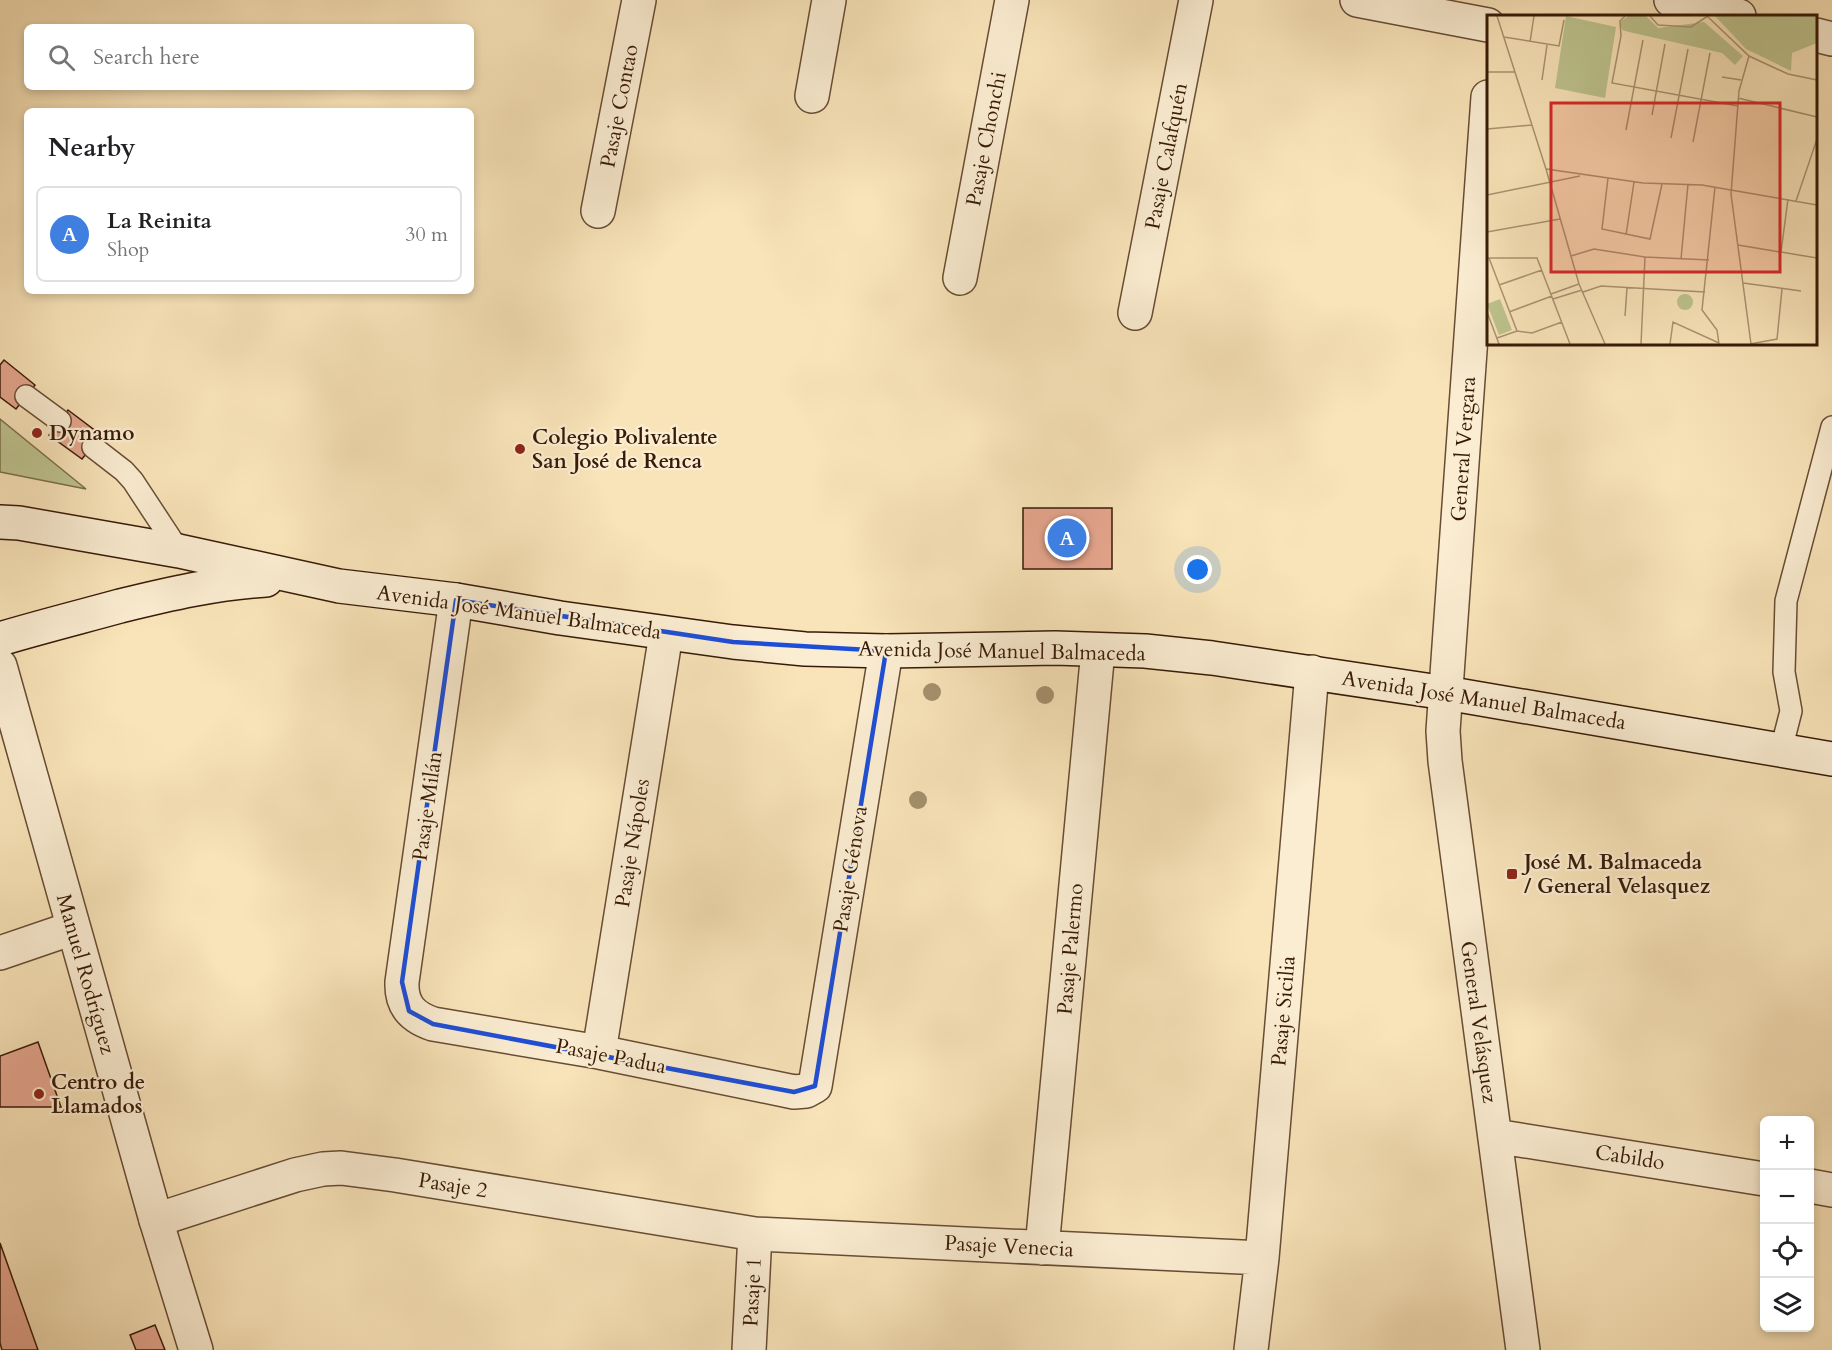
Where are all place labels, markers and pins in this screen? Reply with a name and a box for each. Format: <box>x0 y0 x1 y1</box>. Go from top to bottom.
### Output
place label: Dynamo <box>49 419 134 448</box>
place label: Colegio Polivalente San José de Renca <box>532 423 718 476</box>
marker: Dynamo <box>30 426 44 440</box>
marker: Colegio Polivalente San José de Renca <box>513 442 527 456</box>
pin: A <box>1048 516 1086 560</box>
place label: José M. Balmaceda / General Velasquez <box>1521 848 1711 901</box>
marker: José M. Balmaceda / General Velasquez <box>1505 867 1519 881</box>
place label: Centro de Llamados <box>51 1068 145 1121</box>
marker: Centro de Llamados <box>32 1087 46 1101</box>

